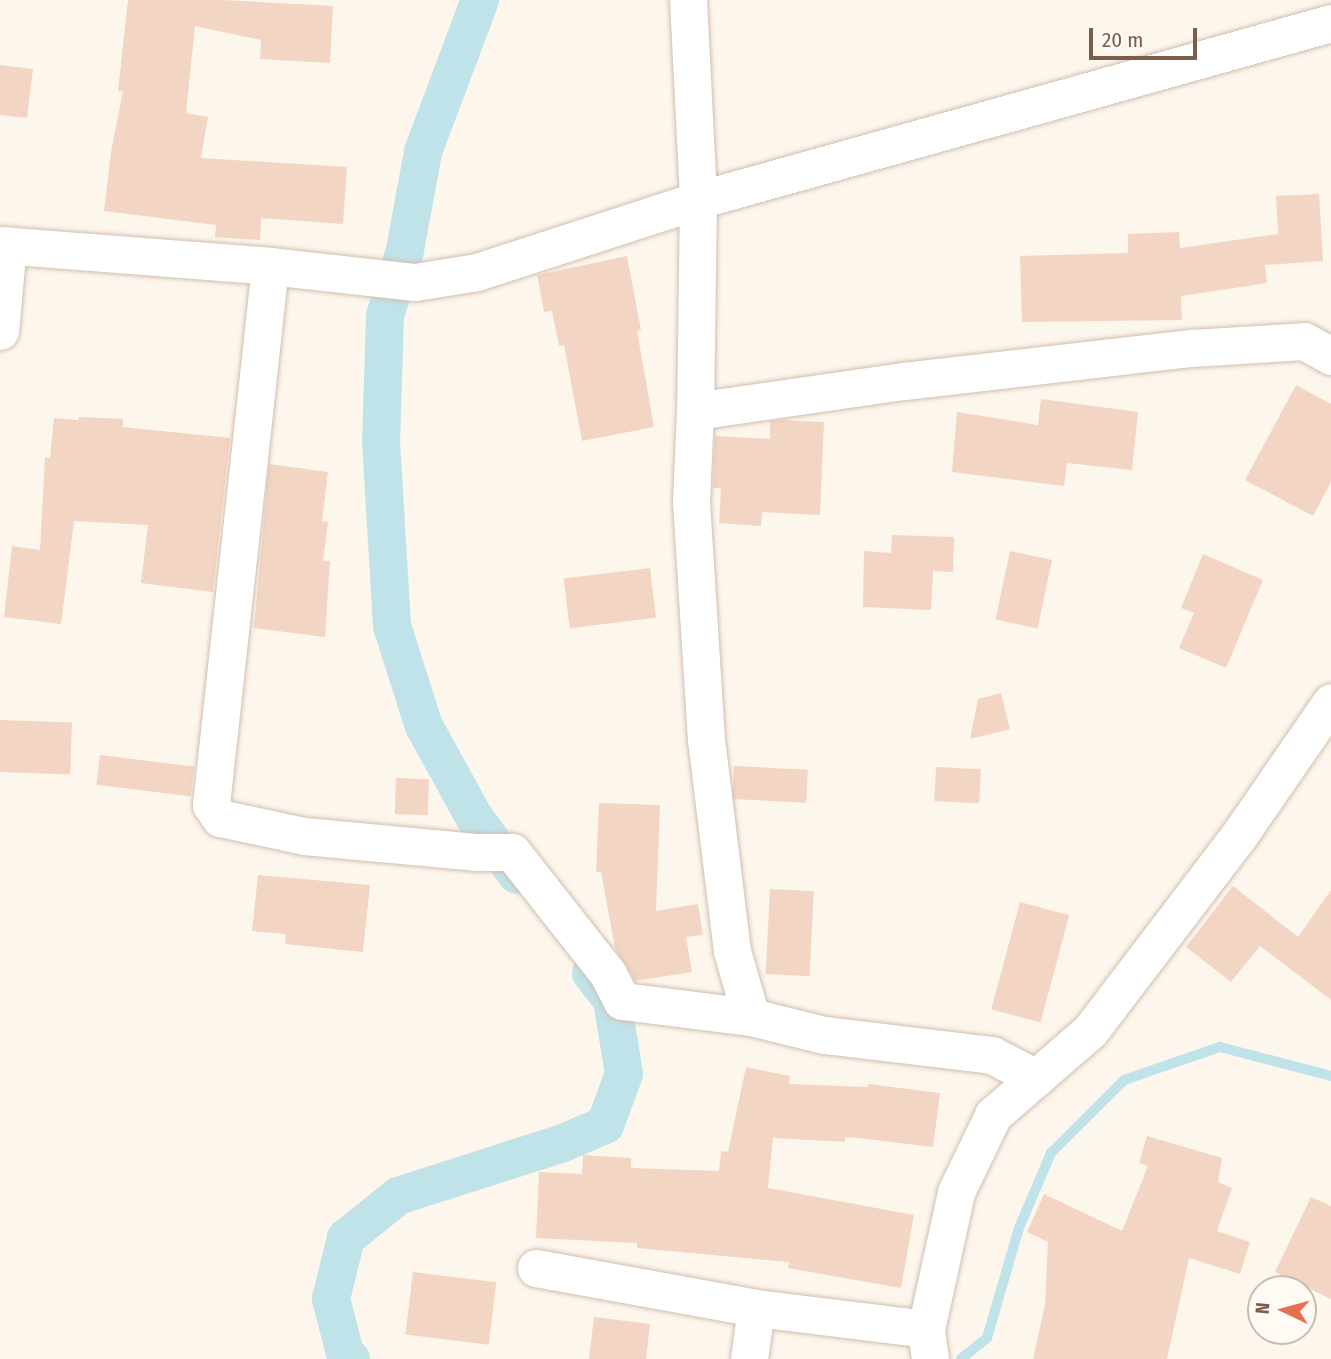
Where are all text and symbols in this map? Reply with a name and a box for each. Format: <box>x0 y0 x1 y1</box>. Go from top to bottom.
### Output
scale bar <box>1093 14 1202 58</box>
text: 20 m <box>1102 27 1143 53</box>
north arrow <box>1247 1275 1317 1345</box>
text: N <box>1251 1302 1275 1315</box>

